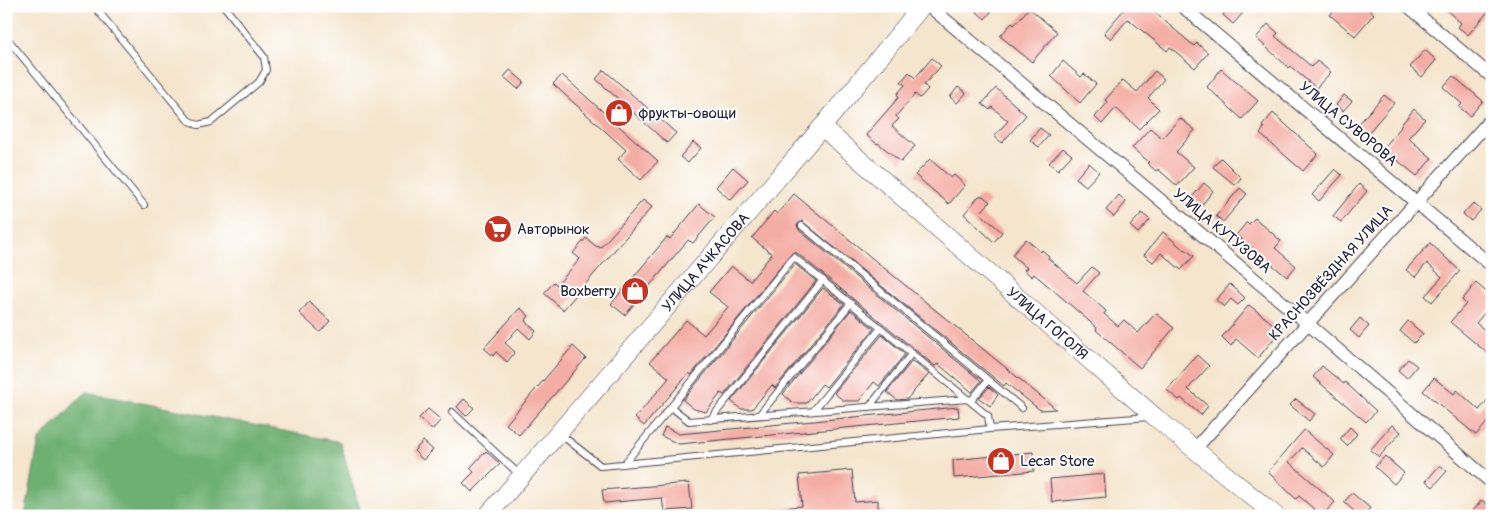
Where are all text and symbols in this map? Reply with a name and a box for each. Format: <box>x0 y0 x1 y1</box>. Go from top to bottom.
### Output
street label: УЛИЦА СУВОРОВА <box>1295 77 1401 171</box>
shop icon: фрукты-овощи <box>604 98 634 128</box>
place label: фрукты-овощи <box>638 104 736 123</box>
street label: УЛИЦА КУТУЗОВА <box>1169 184 1275 278</box>
street label: КРАСНОЗВЁЗДНАЯ УЛИЦА <box>1265 201 1397 345</box>
street label: УЛИЦА АЧКАСОВА <box>658 208 754 316</box>
supermarket icon: Авторынок <box>483 214 513 244</box>
place label: Авторынок <box>517 220 590 239</box>
shop icon: Boxberry <box>620 276 650 306</box>
place label: Boxberry <box>560 282 617 301</box>
street label: УЛИЦА ГОГОЛЯ <box>1003 283 1092 364</box>
shop icon: Lecar Store <box>986 446 1016 476</box>
place label: Lecar Store <box>1020 452 1095 471</box>

